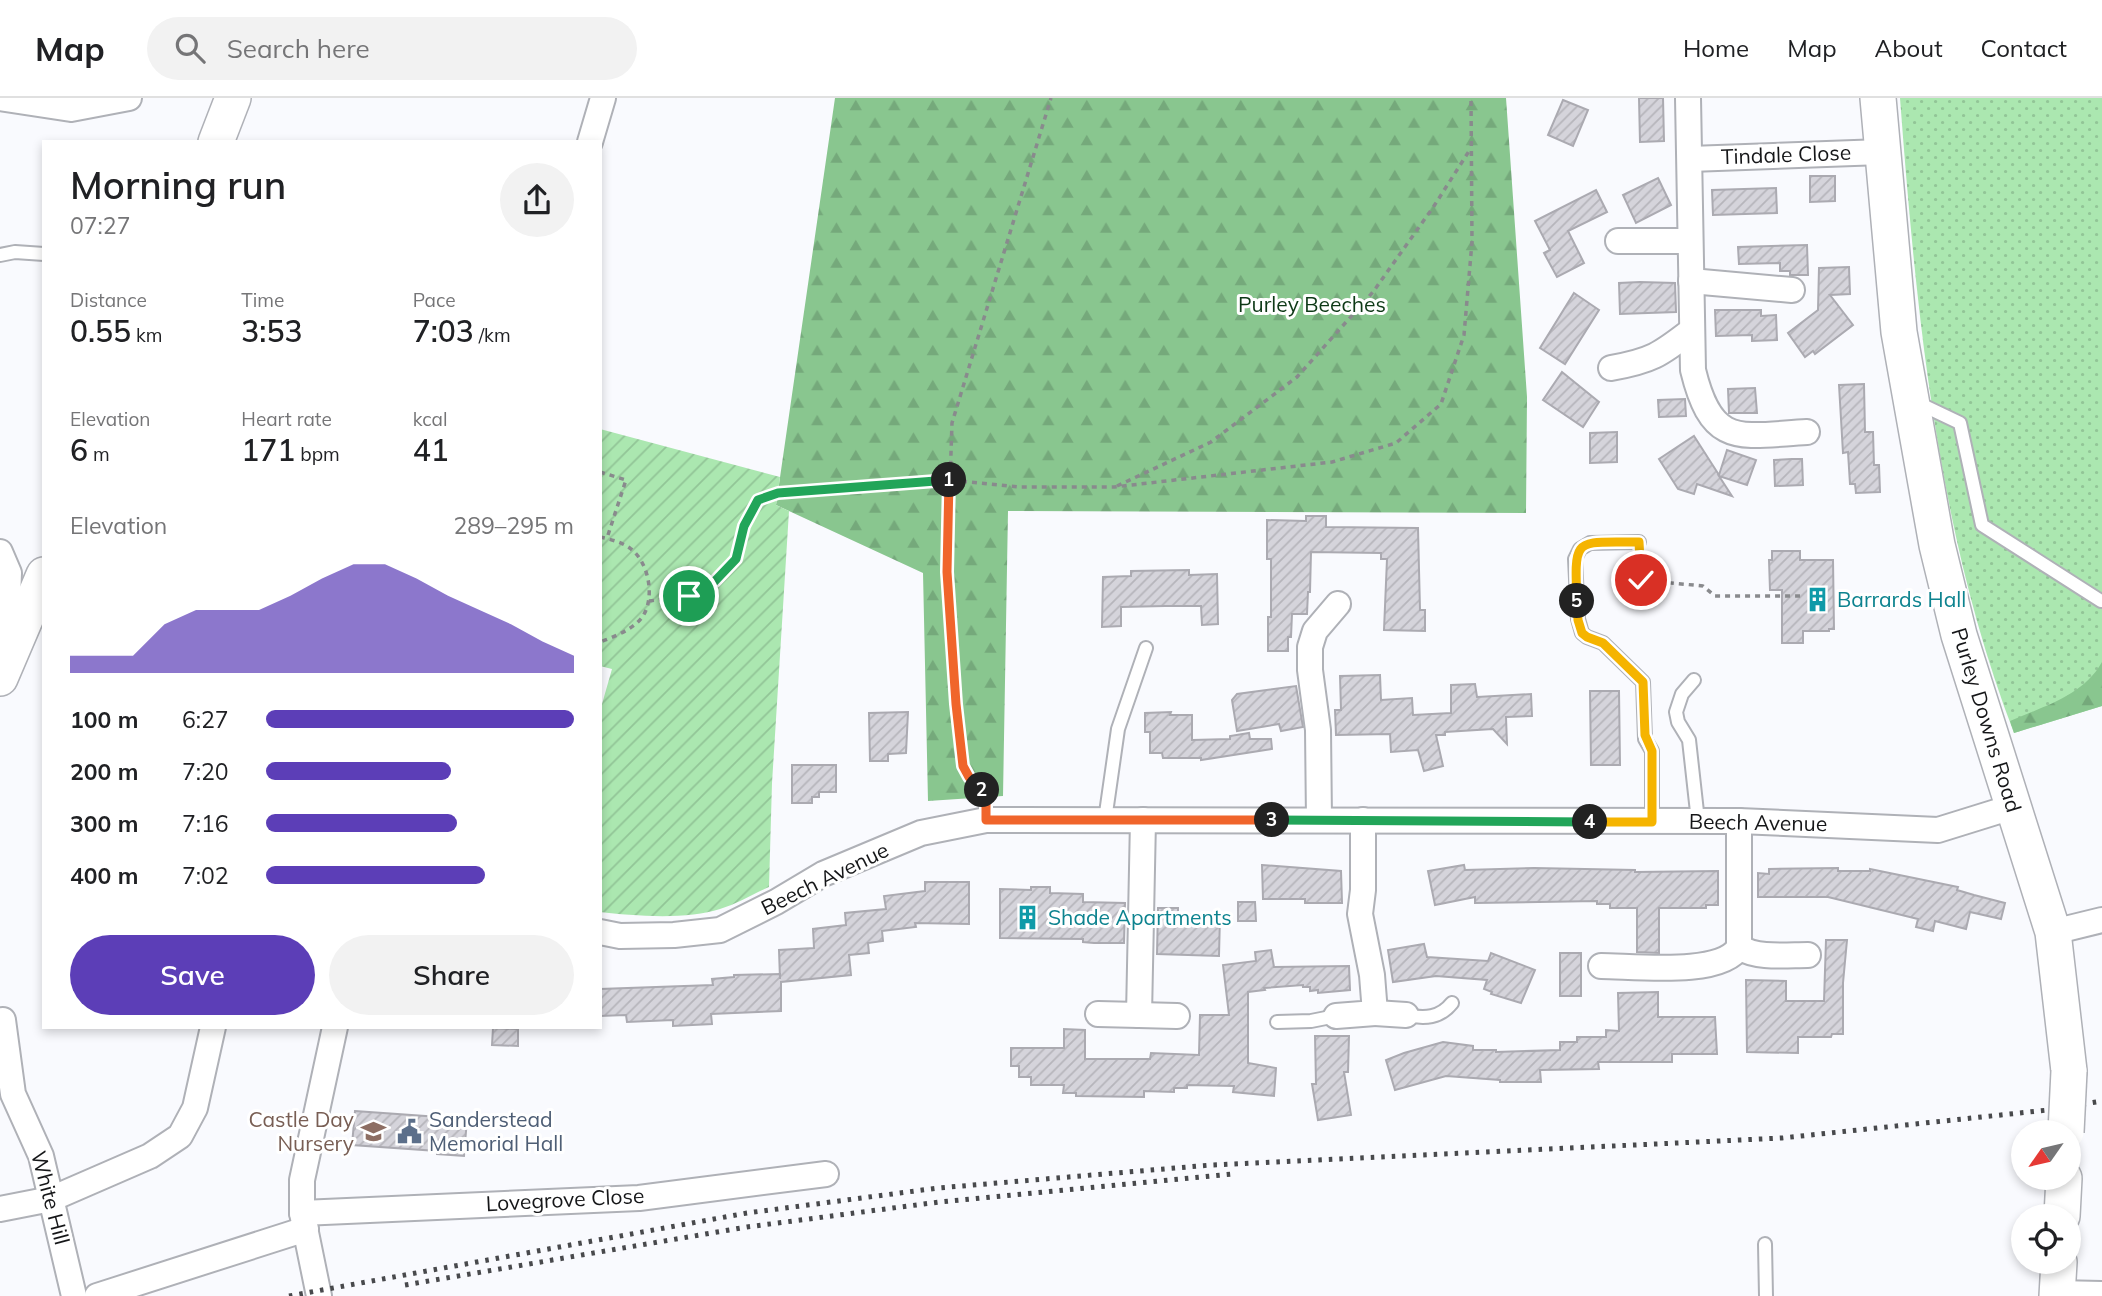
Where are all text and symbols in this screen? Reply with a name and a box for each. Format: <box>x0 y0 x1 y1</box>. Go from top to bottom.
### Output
search box <box>147 17 637 80</box>
text: Map <box>35 28 105 69</box>
icon: search <box>171 29 209 67</box>
text: Search here <box>227 32 370 65</box>
text: Home <box>1683 33 1749 63</box>
text: Map <box>1787 33 1837 63</box>
text: About <box>1875 33 1943 63</box>
text: Contact <box>1981 33 2067 63</box>
street label: Tindale Close <box>1720 139 1852 169</box>
text: Morning run <box>70 161 286 209</box>
button: share <box>500 163 574 237</box>
text: 07:27 <box>70 211 130 240</box>
text: Distance <box>70 288 147 312</box>
text: Time <box>241 288 284 312</box>
text: Pace <box>413 288 456 312</box>
park label: Purley Beeches <box>1238 291 1386 317</box>
text: 0.55 <box>70 312 131 350</box>
text: 3:53 <box>241 312 302 350</box>
text: 7:03 <box>413 312 474 350</box>
text: km <box>131 323 163 347</box>
text: /km <box>474 323 511 347</box>
text: Elevation <box>70 407 150 431</box>
text: Heart rate <box>241 407 332 431</box>
text: kcal <box>413 407 447 431</box>
text: 6 <box>70 431 88 469</box>
text: 171 <box>241 431 295 469</box>
text: 41 <box>413 431 449 469</box>
text: m <box>88 442 110 466</box>
text: bpm <box>295 442 340 466</box>
pin: 1 <box>932 462 967 498</box>
text: 1 <box>943 467 954 491</box>
text: Elevation <box>70 511 167 540</box>
text: 289–295 m <box>453 511 574 540</box>
pin <box>1611 550 1671 610</box>
icon: check <box>1622 561 1660 599</box>
pin <box>659 566 719 626</box>
icon: arrive <box>670 577 708 615</box>
pin: 5 <box>1560 584 1594 618</box>
building icon: Barrards Hall <box>1803 586 1831 614</box>
place label: Barrards Hall <box>1837 586 1966 612</box>
text: 5 <box>1571 588 1582 612</box>
street label: Purley Downs Road <box>1947 624 2027 815</box>
text: 100 m <box>70 705 138 734</box>
text: 6:27 <box>182 705 229 734</box>
text: 200 m <box>70 757 138 786</box>
text: 7:20 <box>182 757 229 786</box>
pin: 2 <box>964 772 1000 808</box>
text: 2 <box>976 777 987 801</box>
pin: 3 <box>1254 802 1290 838</box>
pin: 4 <box>1572 804 1608 840</box>
text: 3 <box>1266 807 1277 831</box>
street label: Beech Avenue <box>1689 808 1827 836</box>
text: 300 m <box>70 809 138 838</box>
text: 7:16 <box>182 809 229 838</box>
text: 4 <box>1584 809 1595 833</box>
street label: Beech Avenue <box>757 836 892 920</box>
text: 400 m <box>70 861 138 890</box>
text: 7:02 <box>182 861 229 890</box>
building icon: Shade Apartments <box>1014 904 1042 932</box>
place label: Shade Apartments <box>1048 904 1232 930</box>
button: Save <box>70 935 315 1015</box>
button: Share <box>329 935 574 1015</box>
place label: Castle Day Nursery <box>248 1106 354 1156</box>
place label: Sanderstead Memorial Hall <box>429 1106 563 1156</box>
school or university icon: Castle Day Nursery <box>360 1118 388 1146</box>
public building icon: Sanderstead Memorial Hall <box>395 1118 423 1146</box>
north arrow <box>2011 1120 2081 1190</box>
map controls <box>2011 1120 2081 1274</box>
street label: White Hill <box>26 1148 76 1247</box>
street label: Lovegrove Close <box>485 1182 645 1216</box>
button: locate <box>2011 1204 2081 1274</box>

